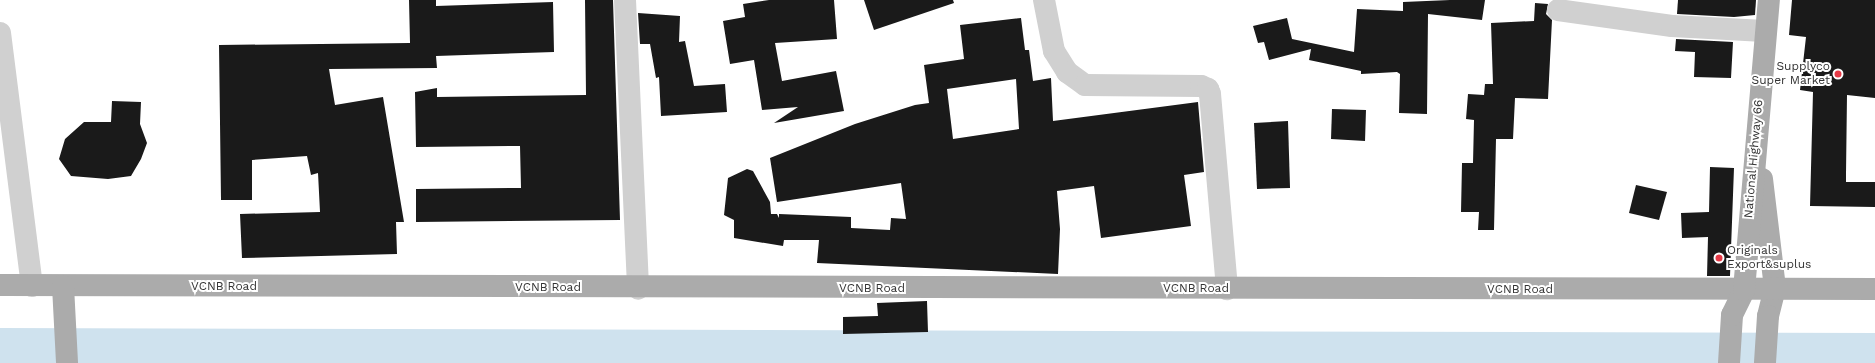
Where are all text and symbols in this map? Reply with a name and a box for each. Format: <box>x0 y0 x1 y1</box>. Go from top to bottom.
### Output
place label: Supplyco Super Market <box>1751 60 1830 88</box>
marker: Supplyco Super Market <box>1833 69 1843 79</box>
street label: National Highway 66 <box>1742 99 1766 219</box>
place label: Originals Export&suplus <box>1727 244 1811 272</box>
marker: Originals Export&suplus <box>1714 253 1724 263</box>
street label: VCNB Road <box>191 280 257 294</box>
street label: VCNB Road <box>515 281 581 295</box>
street label: VCNB Road <box>839 282 905 296</box>
street label: VCNB Road <box>1163 282 1229 296</box>
street label: VCNB Road <box>1487 283 1553 297</box>

